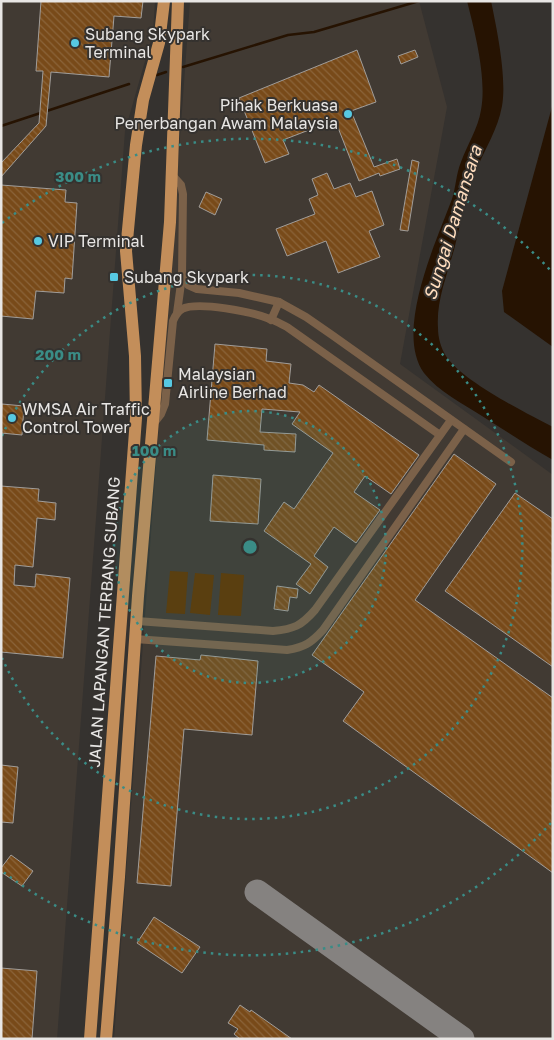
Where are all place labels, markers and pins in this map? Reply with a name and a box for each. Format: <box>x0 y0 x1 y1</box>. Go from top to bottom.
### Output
place label: Subang Skypark Terminal <box>85 24 210 62</box>
marker: Subang Skypark Terminal <box>69 37 81 49</box>
place label: Pihak Berkuasa Penerbangan Awam Malaysia <box>114 95 338 133</box>
marker: Pihak Berkuasa Penerbangan Awam Malaysia <box>342 108 354 120</box>
place label: VIP Terminal <box>48 231 145 251</box>
marker: VIP Terminal <box>32 235 44 247</box>
place label: Subang Skypark <box>124 267 249 287</box>
marker: Subang Skypark <box>108 271 120 283</box>
place label: Malaysian Airline Berhad <box>178 364 287 402</box>
marker: Malaysian Airline Berhad <box>162 377 174 389</box>
place label: WMSA Air Traffic Control Tower <box>22 399 150 437</box>
marker: WMSA Air Traffic Control Tower <box>6 412 18 424</box>
centre of rings <box>241 538 259 556</box>

